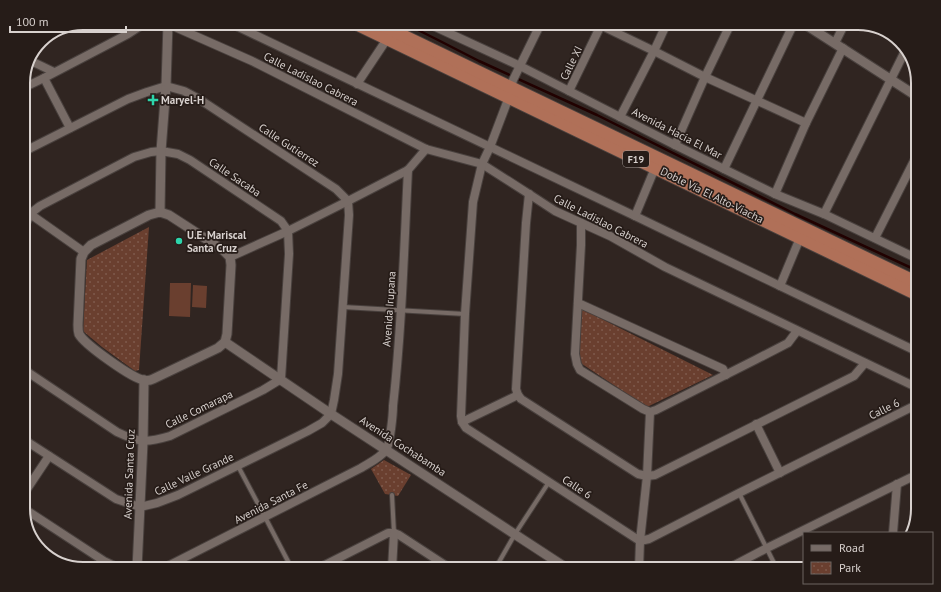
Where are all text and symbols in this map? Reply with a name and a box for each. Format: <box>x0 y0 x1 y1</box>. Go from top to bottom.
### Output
scale bar <box>10 8 126 34</box>
text: 100 m <box>16 14 49 29</box>
street label: Calle XI <box>557 44 585 82</box>
street label: Calle Ladislao Cabrera <box>261 49 361 109</box>
place label: Maryel-H <box>161 93 204 107</box>
marker: Maryel-H <box>148 95 158 105</box>
street label: Avenida Hacia El Mar <box>630 104 725 162</box>
street label: Calle Gutierrez <box>256 120 322 170</box>
road number: F19 <box>623 151 649 167</box>
street label: Calle Sacaba <box>206 155 264 199</box>
street label: Doble Vía El Alto-Viacha <box>658 164 766 226</box>
street label: Calle Ladislao Cabrera <box>551 191 651 251</box>
place label: U.E. Mariscal Santa Cruz <box>187 228 247 255</box>
marker: U.E. Mariscal Santa Cruz <box>174 236 184 246</box>
street label: Avenida Irupana <box>379 271 399 347</box>
street label: Calle Comarapa <box>163 387 235 431</box>
street label: Calle 6 <box>866 396 902 422</box>
street label: Avenida Cochabamba <box>357 413 449 479</box>
street label: Avenida Santa Cruz <box>120 429 138 519</box>
street label: Calle Valle Grande <box>152 449 236 498</box>
street label: Calle 6 <box>560 472 594 502</box>
street label: Avenida Santa Fe <box>232 477 311 527</box>
legend <box>803 532 933 584</box>
text: Road <box>839 540 864 555</box>
text: Park <box>839 560 861 575</box>

